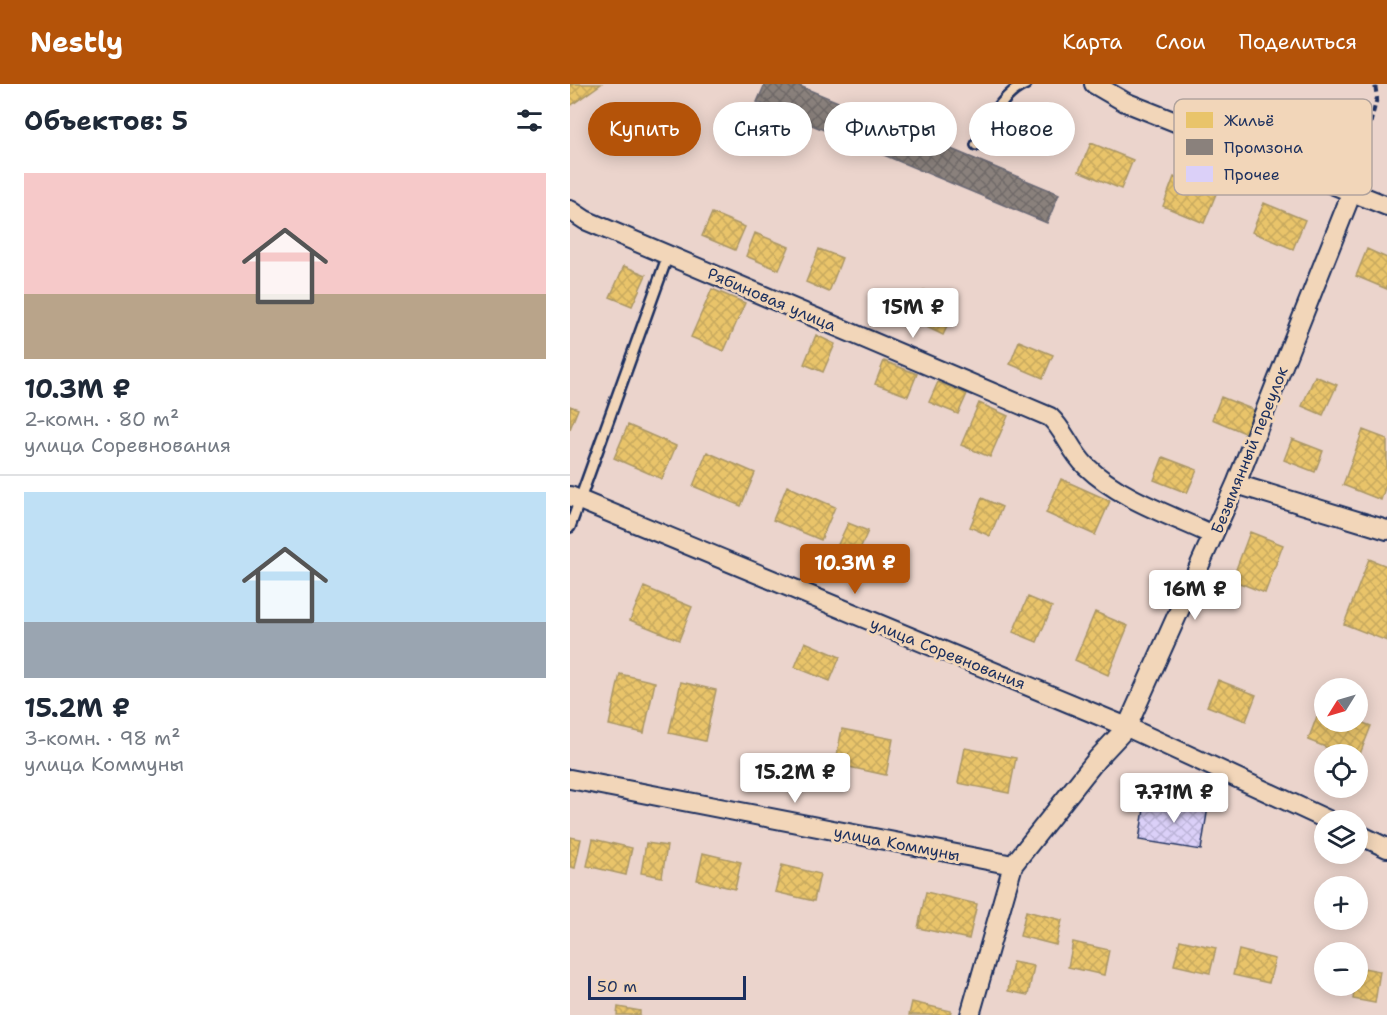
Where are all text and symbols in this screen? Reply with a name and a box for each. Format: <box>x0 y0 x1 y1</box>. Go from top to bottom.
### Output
text: Nestly <box>30 23 123 61</box>
text: Карта <box>1062 28 1122 56</box>
text: Слои <box>1155 28 1206 56</box>
text: Поделиться <box>1239 28 1357 56</box>
legend <box>1174 99 1372 195</box>
chip: Купить <box>588 102 701 156</box>
chip: Снять <box>713 102 812 156</box>
chip: Фильтры <box>824 102 957 156</box>
chip: Новое <box>969 102 1075 156</box>
text: Объектов: 5 <box>24 103 188 138</box>
icon: filters <box>513 104 546 137</box>
text: Жильё <box>1224 110 1274 131</box>
text: Промзона <box>1224 137 1303 158</box>
text: Прочее <box>1224 164 1280 185</box>
icon: home <box>231 212 339 320</box>
street label: Рябиновая улица <box>704 263 839 336</box>
pin: 15M ₽ <box>871 288 955 339</box>
text: 15M ₽ <box>882 294 944 320</box>
street label: Безымянный переулок <box>1206 363 1293 537</box>
text: 10.3M ₽ <box>24 371 131 406</box>
text: 2-комн. · 80 m² <box>24 406 179 432</box>
text: улица Соревнования <box>24 432 231 458</box>
icon: home <box>231 531 339 639</box>
pin: 10.3M ₽ <box>800 544 910 595</box>
text: 10.3M ₽ <box>814 550 896 576</box>
pin: 16M ₽ <box>1153 570 1237 621</box>
text: 16M ₽ <box>1163 576 1227 602</box>
street label: улица Соревнования <box>867 613 1029 694</box>
north arrow <box>1314 678 1368 732</box>
map controls <box>1314 678 1368 996</box>
text: 15.2M ₽ <box>24 690 130 725</box>
text: 3-комн. · 98 m² <box>24 725 181 751</box>
button: locate <box>1314 744 1368 798</box>
text: улица Коммуны <box>24 751 184 777</box>
pin: 15.2M ₽ <box>740 753 850 804</box>
text: 15.2M ₽ <box>754 759 836 785</box>
pin: 7.71M ₽ <box>1119 773 1229 824</box>
text: 7.71M ₽ <box>1134 779 1214 805</box>
button: layers <box>1314 810 1368 864</box>
street label: улица Коммуны <box>832 821 962 866</box>
button: + <box>1314 876 1368 930</box>
button: − <box>1314 942 1368 996</box>
scale bar <box>588 973 746 1000</box>
text: 50 m <box>597 976 637 997</box>

